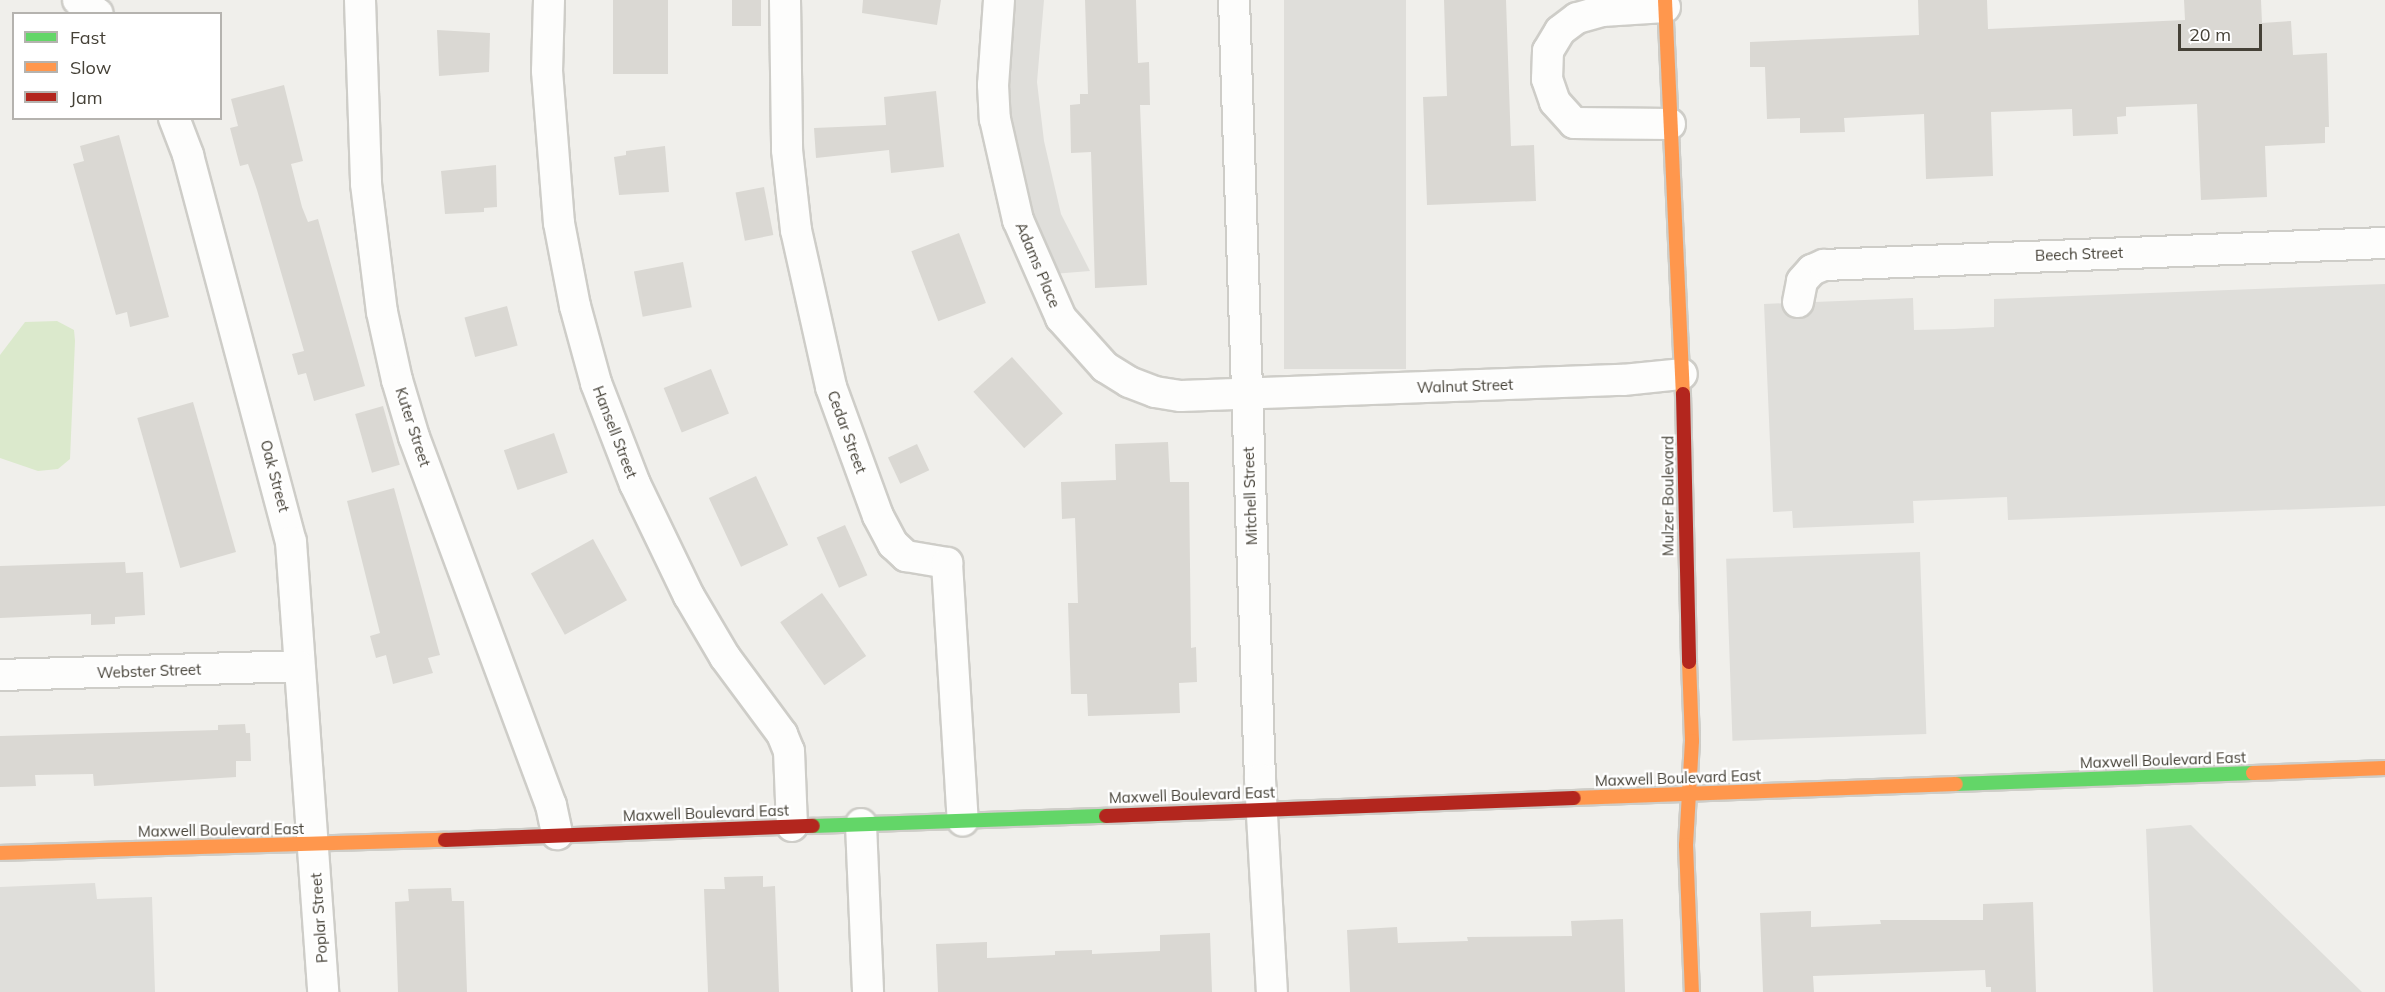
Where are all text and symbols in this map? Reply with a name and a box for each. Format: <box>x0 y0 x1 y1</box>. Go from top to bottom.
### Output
legend <box>12 12 222 120</box>
scale bar <box>2181 12 2265 50</box>
text: 20 m <box>2189 23 2231 46</box>
text: Fast <box>70 26 106 49</box>
text: Slow <box>70 56 111 79</box>
text: Jam <box>70 86 103 109</box>
street label: Adams Place <box>1012 219 1064 311</box>
street label: Beech Street <box>2035 243 2123 265</box>
street label: Walnut Street <box>1416 375 1514 397</box>
street label: Hansell Street <box>589 383 641 481</box>
street label: Kuter Street <box>392 385 434 469</box>
street label: Cedar Street <box>824 388 870 476</box>
street label: Mulzer Boulevard <box>1659 436 1677 556</box>
street label: Oak Street <box>257 438 293 514</box>
street label: Mitchell Street <box>1239 446 1261 546</box>
street label: Webster Street <box>96 660 202 682</box>
street label: Maxwell Boulevard East <box>2080 748 2246 772</box>
street label: Maxwell Boulevard East <box>1595 766 1761 790</box>
street label: Maxwell Boulevard East <box>1109 783 1275 807</box>
street label: Maxwell Boulevard East <box>623 801 789 825</box>
street label: Maxwell Boulevard East <box>138 820 304 840</box>
street label: Poplar Street <box>307 872 331 964</box>

